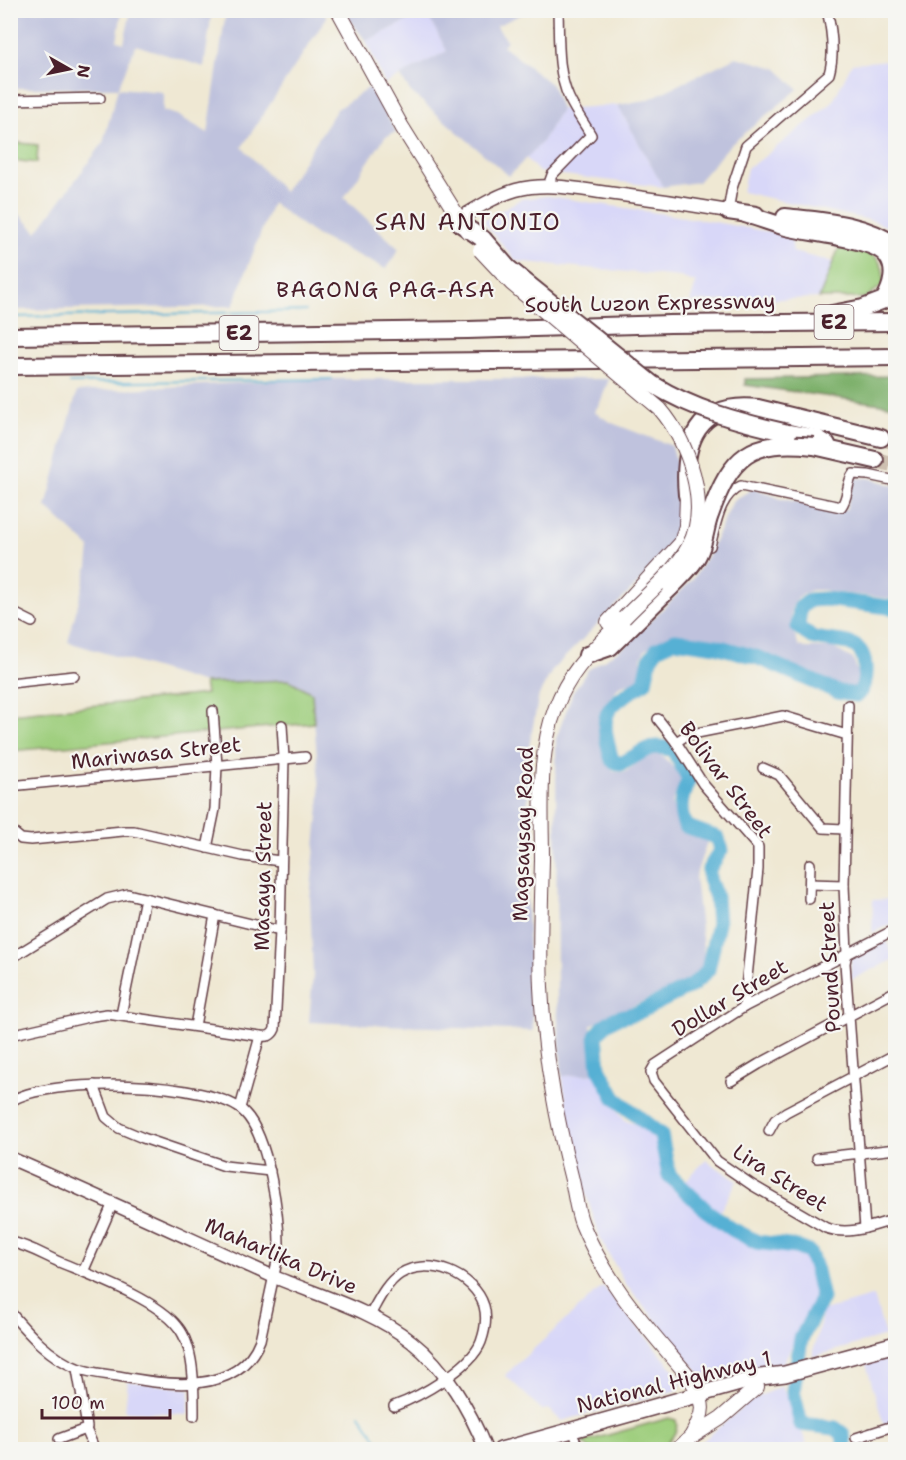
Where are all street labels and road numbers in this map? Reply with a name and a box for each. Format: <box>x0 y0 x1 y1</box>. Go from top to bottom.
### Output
street label: South Luzon Expressway <box>524 287 776 319</box>
road number: E2 <box>814 305 854 339</box>
road number: E2 <box>220 316 258 350</box>
street label: Bolivar Street <box>673 716 779 844</box>
street label: Mariwasa Street <box>70 730 242 776</box>
street label: Magsaysay Road <box>506 746 540 922</box>
street label: Masaya Street <box>248 801 278 951</box>
street label: Pound Street <box>813 901 847 1033</box>
street label: Dollar Street <box>667 952 793 1044</box>
street label: Lira Street <box>727 1138 833 1218</box>
street label: Maharlika Drive <box>200 1211 362 1301</box>
street label: National Highway 1 <box>574 1344 774 1420</box>

